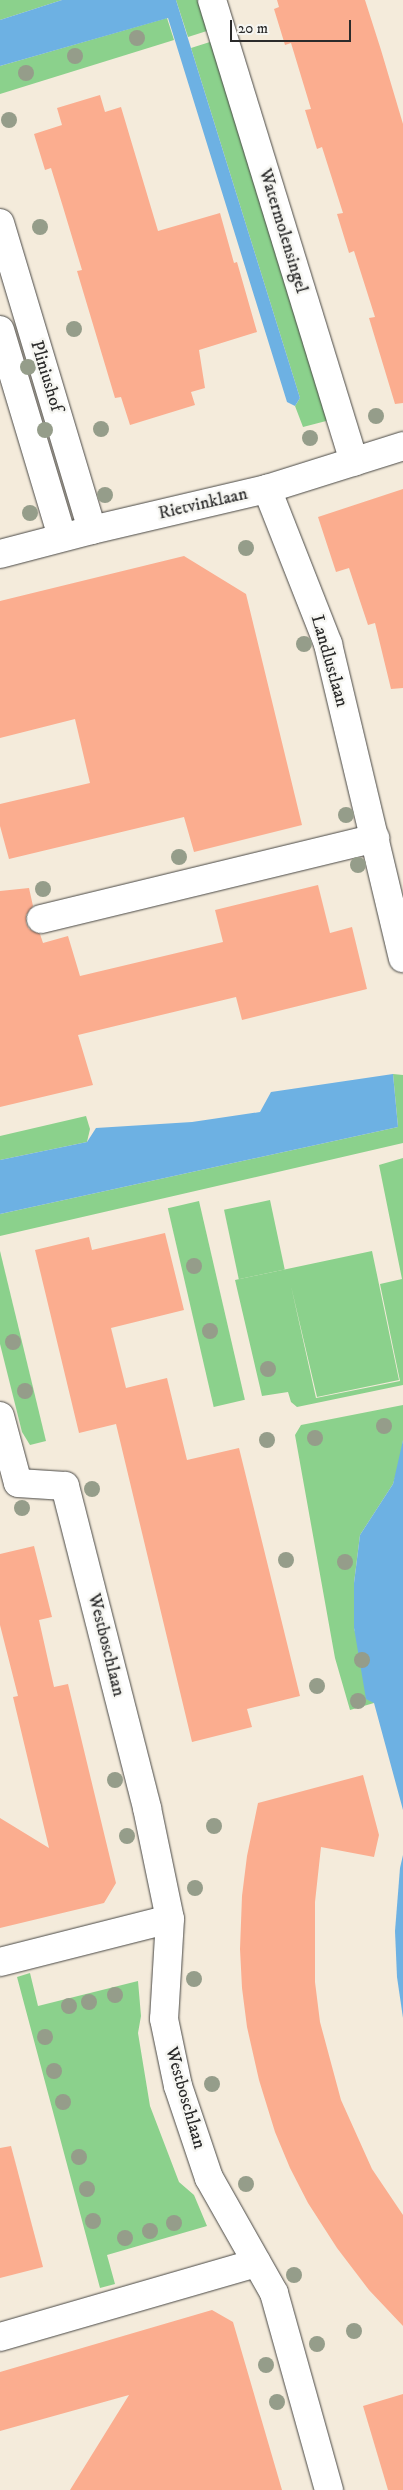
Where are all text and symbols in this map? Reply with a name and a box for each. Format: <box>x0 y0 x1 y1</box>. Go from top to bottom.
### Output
scale bar <box>233 10 354 42</box>
text: 20 m <box>238 19 268 38</box>
street label: Watermolensingel <box>254 166 312 296</box>
street label: Pliniushof <box>25 338 67 414</box>
street label: Rietvinklaan <box>156 483 250 525</box>
street label: Landlustlaan <box>306 612 352 710</box>
street label: Westboschlaan <box>83 1591 129 1699</box>
street label: Westboschlaan <box>160 2044 210 2152</box>

